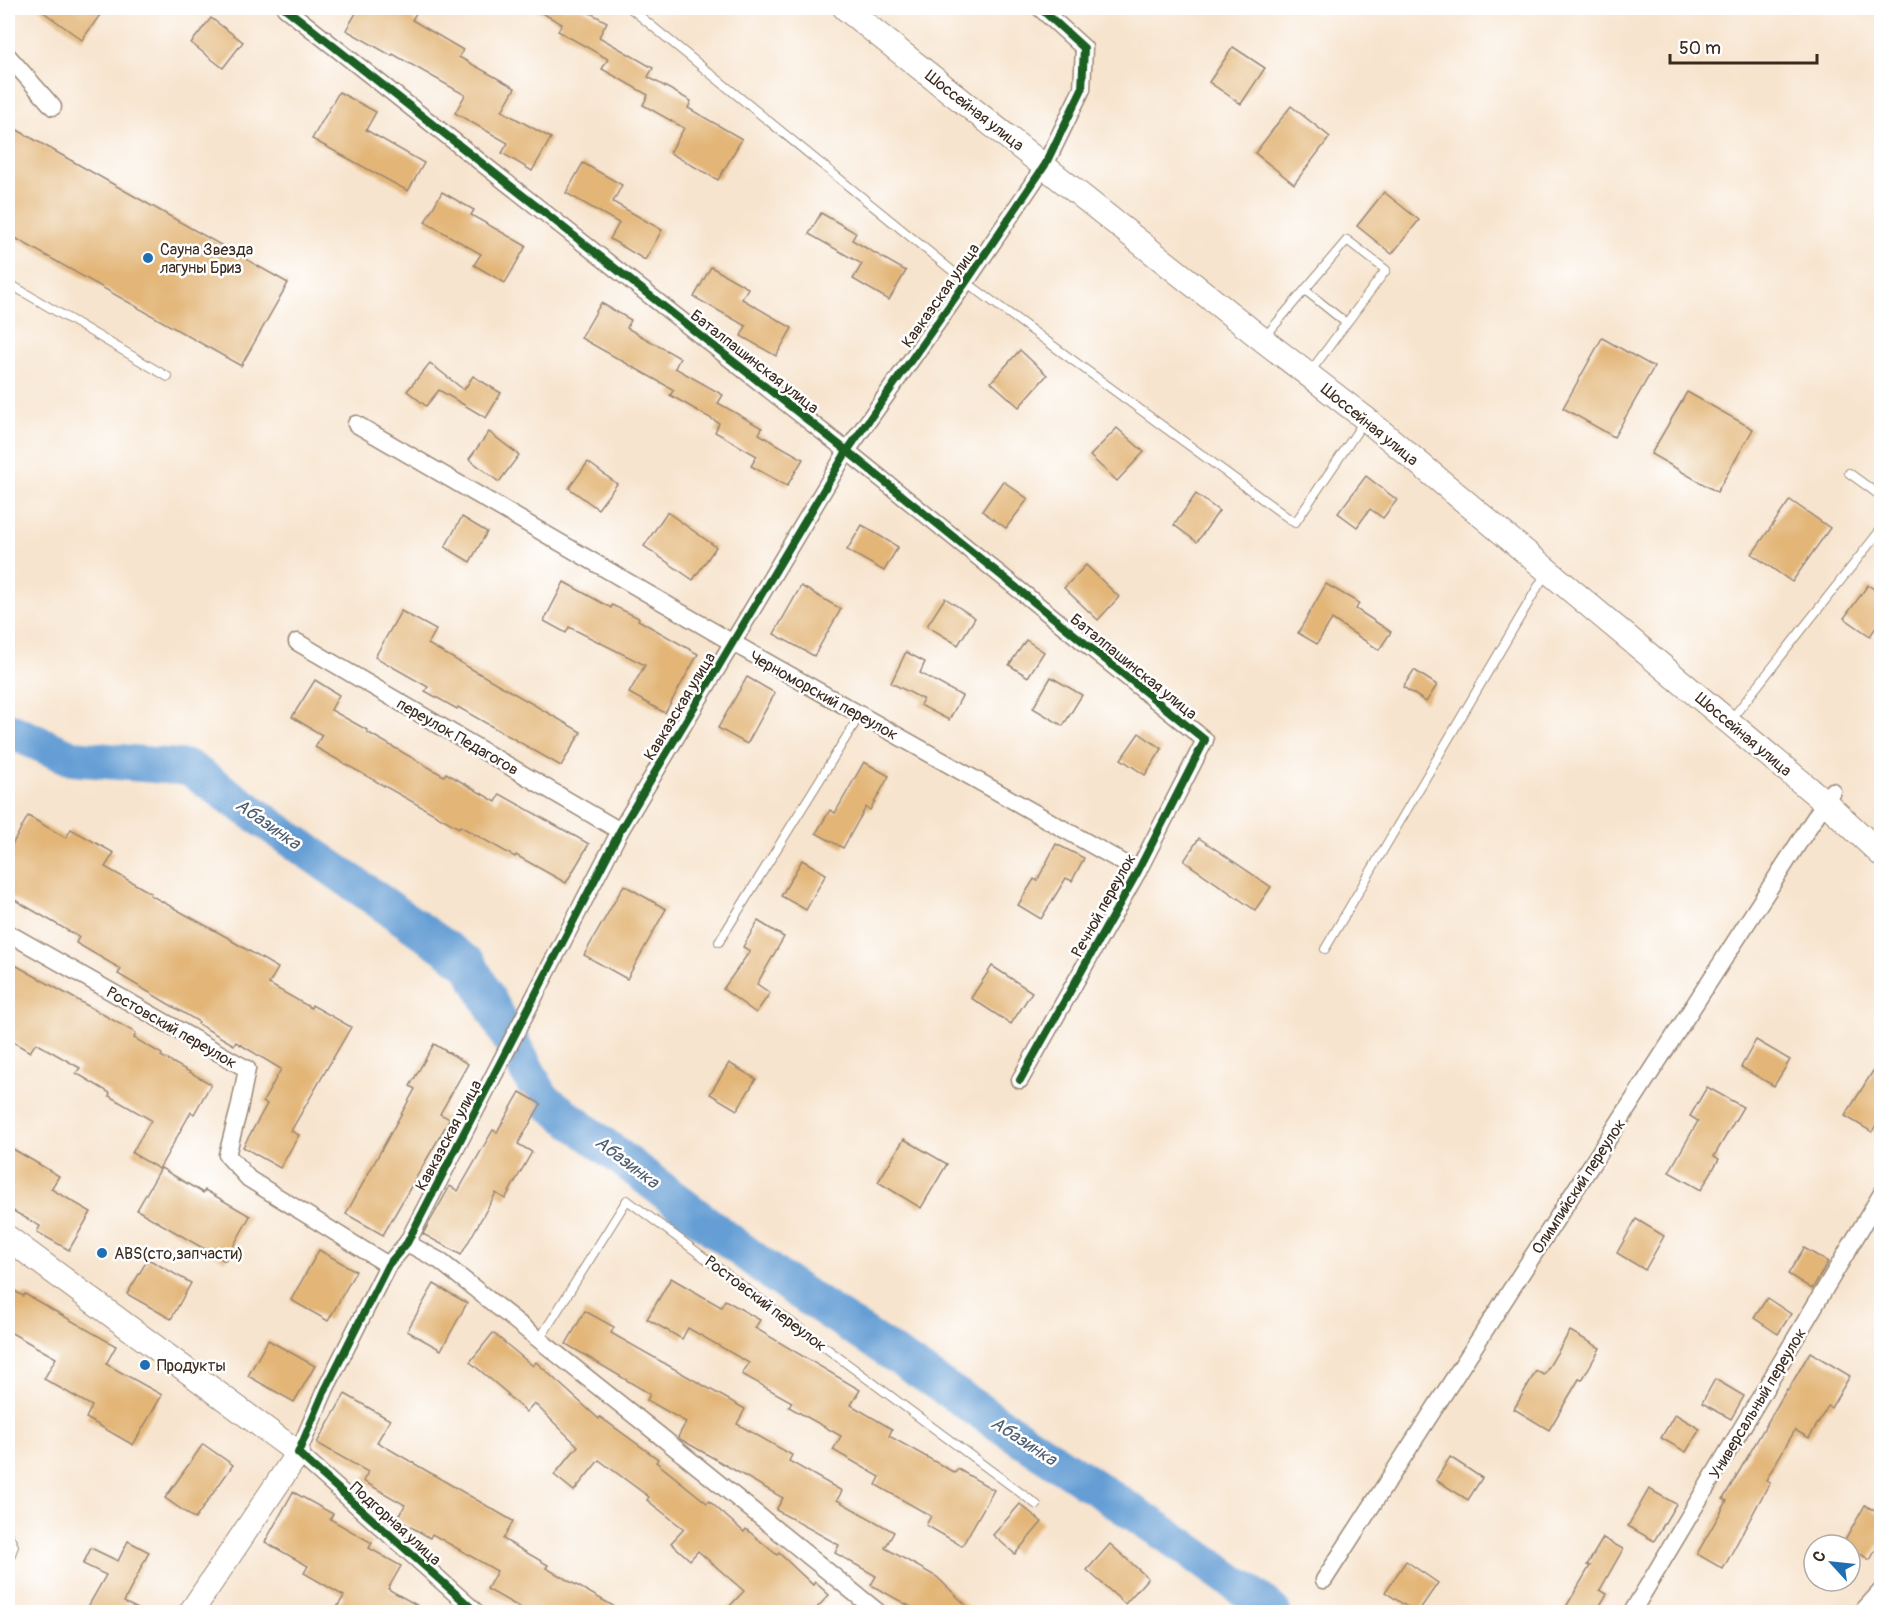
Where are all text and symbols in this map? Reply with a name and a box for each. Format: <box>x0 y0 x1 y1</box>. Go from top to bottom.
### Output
scale bar <box>1670 27 1817 65</box>
text: 50 m <box>1679 37 1721 60</box>
street label: Шоссейная улица <box>921 66 1028 156</box>
place label: Сауна Звезда лагуны Бриз <box>160 240 253 278</box>
street label: Кавказская улица <box>897 240 984 352</box>
marker: Сауна Звезда лагуны Бриз <box>141 251 155 265</box>
street label: Баталпашинская улица <box>686 305 823 418</box>
street label: Шоссейная улица <box>1317 379 1422 470</box>
street label: Баталпашинская улица <box>1066 609 1201 724</box>
street label: Черноморский переулок <box>746 647 901 745</box>
street label: Кавказская улица <box>640 649 720 764</box>
street label: Шоссейная улица <box>1691 689 1796 781</box>
street label: переулок Педагогов <box>393 694 522 780</box>
water label: Абазинка <box>231 794 306 856</box>
street label: Речной переулок <box>1067 850 1141 961</box>
street label: Ростовский переулок <box>103 982 240 1073</box>
street label: Кавказская улица <box>411 1077 486 1194</box>
street label: Олимпийский переулок <box>1528 1115 1630 1258</box>
water label: Абазинка <box>590 1131 664 1195</box>
place label: ABS(сто,запчасти) <box>114 1244 243 1264</box>
marker: ABS(сто,запчасти) <box>95 1246 109 1260</box>
street label: Ростовский переулок <box>701 1252 830 1356</box>
street label: Универсальный переулок <box>1705 1324 1811 1483</box>
place label: Продукты <box>157 1356 226 1376</box>
marker: Продукты <box>138 1358 152 1372</box>
water label: Абазинка <box>987 1412 1062 1472</box>
street label: Подгорная улица <box>346 1478 445 1570</box>
north arrow <box>1802 1533 1862 1593</box>
text: С <box>1808 1548 1831 1566</box>

